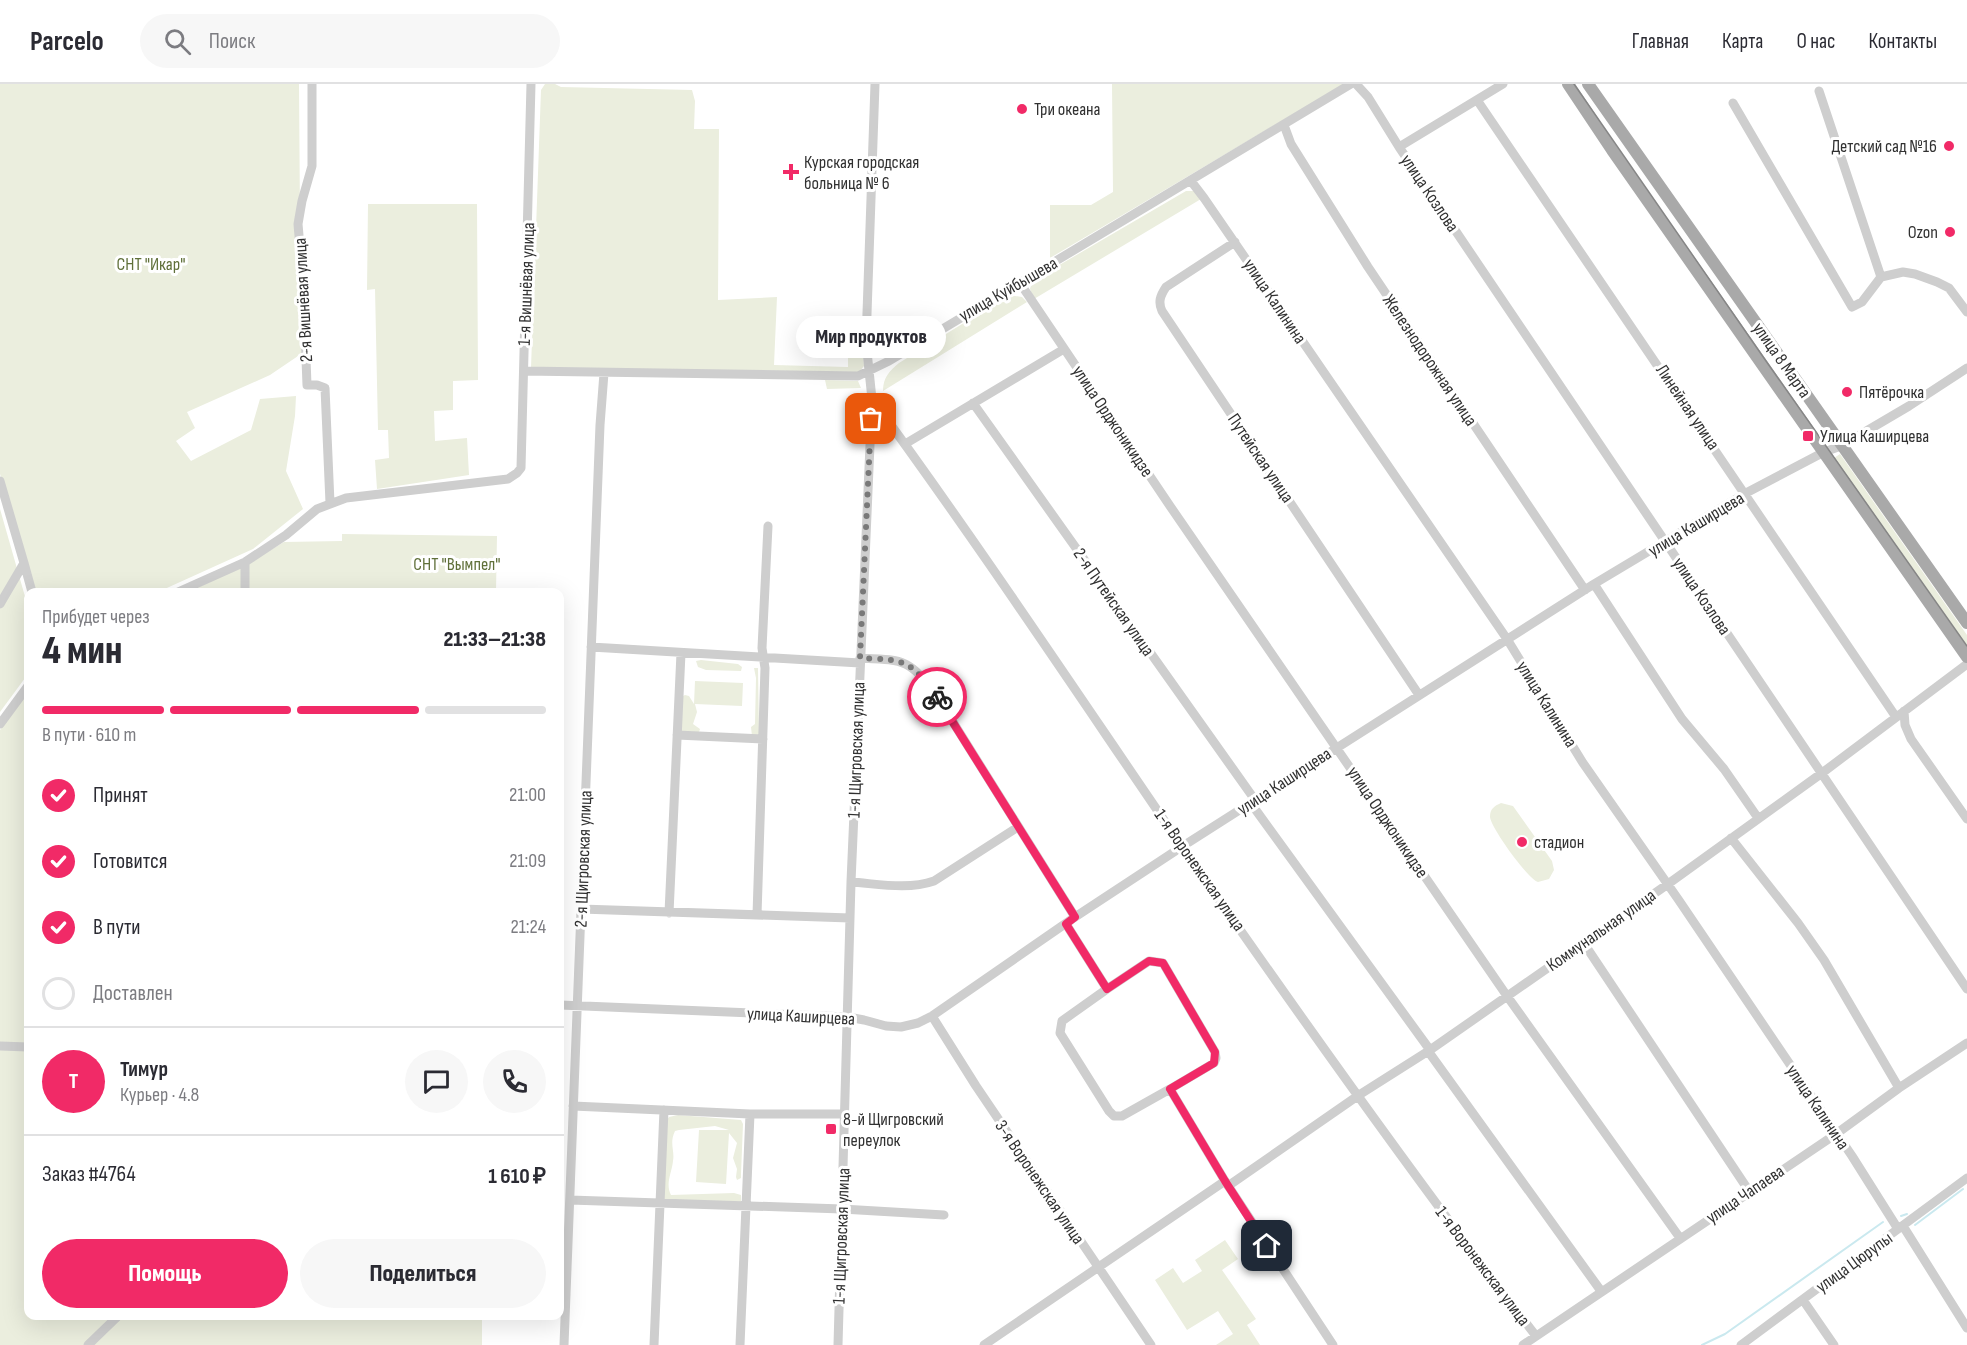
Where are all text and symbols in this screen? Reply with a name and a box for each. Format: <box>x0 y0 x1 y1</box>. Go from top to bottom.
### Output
search box <box>140 14 560 68</box>
text: Parcelo <box>30 25 104 58</box>
icon: search <box>161 25 194 58</box>
text: Поиск <box>209 28 255 55</box>
text: Главная <box>1632 29 1689 54</box>
text: Карта <box>1722 29 1763 54</box>
text: О нас <box>1796 29 1835 54</box>
text: Контакты <box>1868 29 1937 54</box>
place label: Три океана <box>1034 99 1101 120</box>
marker: Три океана <box>1015 102 1029 116</box>
place label: Детский сад №16 <box>1831 136 1937 157</box>
marker: Детский сад №16 <box>1942 139 1956 153</box>
street label: улица Козлова <box>1396 150 1463 236</box>
place label: Курская городская больница № 6 <box>804 152 919 194</box>
marker: Курская городская больница № 6 <box>782 163 800 181</box>
street label: 1-я Вишнёвая улица <box>514 222 539 346</box>
place label: Ozon <box>1908 222 1938 243</box>
marker: Ozon <box>1943 225 1957 239</box>
street label: 2-я Вишнёвая улица <box>290 237 317 363</box>
street label: улица Куйбышева <box>955 253 1061 326</box>
park label: СНТ "Икар" <box>117 254 185 275</box>
street label: улица Калинина <box>1239 255 1311 348</box>
street label: Железнодорожная улица <box>1378 290 1481 430</box>
callout: Мир продуктов <box>796 317 946 359</box>
street label: улица 8 Марта <box>1748 318 1815 402</box>
text: Мир продуктов <box>815 325 927 349</box>
street label: Линейная улица <box>1651 360 1724 454</box>
street label: улица Орджоникидзе <box>1068 362 1158 481</box>
place label: Пятёрочка <box>1859 382 1924 403</box>
marker: Пятёрочка <box>1840 385 1854 399</box>
pin <box>845 393 896 444</box>
icon: bag <box>854 402 887 435</box>
street label: Путейская улица <box>1223 410 1298 507</box>
place label: Улица Каширцева <box>1820 426 1929 447</box>
marker: Улица Каширцева <box>1801 429 1815 443</box>
street label: улица Каширцева <box>1645 488 1748 561</box>
street label: 2-я Путейская улица <box>1069 544 1159 660</box>
street label: улица Козлова <box>1668 553 1735 639</box>
park label: СНТ "Вымпел" <box>413 554 501 575</box>
text: Прибудет через <box>42 605 150 629</box>
text: 21:33–21:38 <box>443 626 546 653</box>
text: 4 мин <box>42 628 122 675</box>
street label: улица Калинина <box>1512 657 1581 751</box>
courier <box>907 667 967 727</box>
icon: bike <box>921 681 954 714</box>
street label: 1-я Щигровская улица <box>844 682 869 818</box>
text: В пути · 610 m <box>42 723 136 747</box>
street label: улица Каширцева <box>1233 743 1335 820</box>
street label: улица Орджоникидзе <box>1343 763 1433 882</box>
icon: check <box>42 779 75 812</box>
text: Принят <box>93 782 148 809</box>
text: 21:00 <box>509 783 546 807</box>
street label: 2-я Щигровская улица <box>571 790 596 928</box>
street label: 1-я Воронежская улица <box>1150 805 1250 935</box>
place label: стадион <box>1534 832 1584 853</box>
marker: стадион <box>1515 835 1529 849</box>
icon: check <box>42 845 75 878</box>
text: Готовится <box>93 848 167 875</box>
text: 21:09 <box>509 849 546 873</box>
street label: Коммунальная улица <box>1543 885 1660 976</box>
icon: check <box>42 911 75 944</box>
text: В пути <box>93 914 141 941</box>
text: 21:24 <box>510 915 546 939</box>
text: Доставлен <box>93 980 173 1007</box>
street label: улица Каширцева <box>747 1003 855 1030</box>
button: chat <box>405 1050 468 1113</box>
button: phone <box>483 1050 546 1113</box>
text: Тимур <box>120 1056 168 1083</box>
street label: улица Калинина <box>1782 1061 1854 1154</box>
text: Т <box>69 1068 78 1095</box>
text: Курьер · 4.8 <box>120 1083 199 1107</box>
place label: 8-й Щигровский переулок <box>843 1109 944 1151</box>
street label: 3-я Воронежская улица <box>990 1116 1089 1248</box>
marker: 8-й Щигровский переулок <box>824 1122 838 1136</box>
text: Заказ #4764 <box>42 1161 136 1188</box>
street label: улица Чапаева <box>1702 1161 1788 1228</box>
text: 1 610 ₽ <box>488 1163 546 1190</box>
street label: 1-я Щигровская улица <box>829 1168 854 1304</box>
street label: 1-я Воронежская улица <box>1431 1202 1534 1330</box>
pin <box>1241 1220 1292 1271</box>
street label: улица Цюрупы <box>1812 1228 1897 1297</box>
icon: home <box>1250 1229 1283 1262</box>
button: Помощь <box>42 1239 288 1308</box>
button: Поделиться <box>300 1239 546 1308</box>

